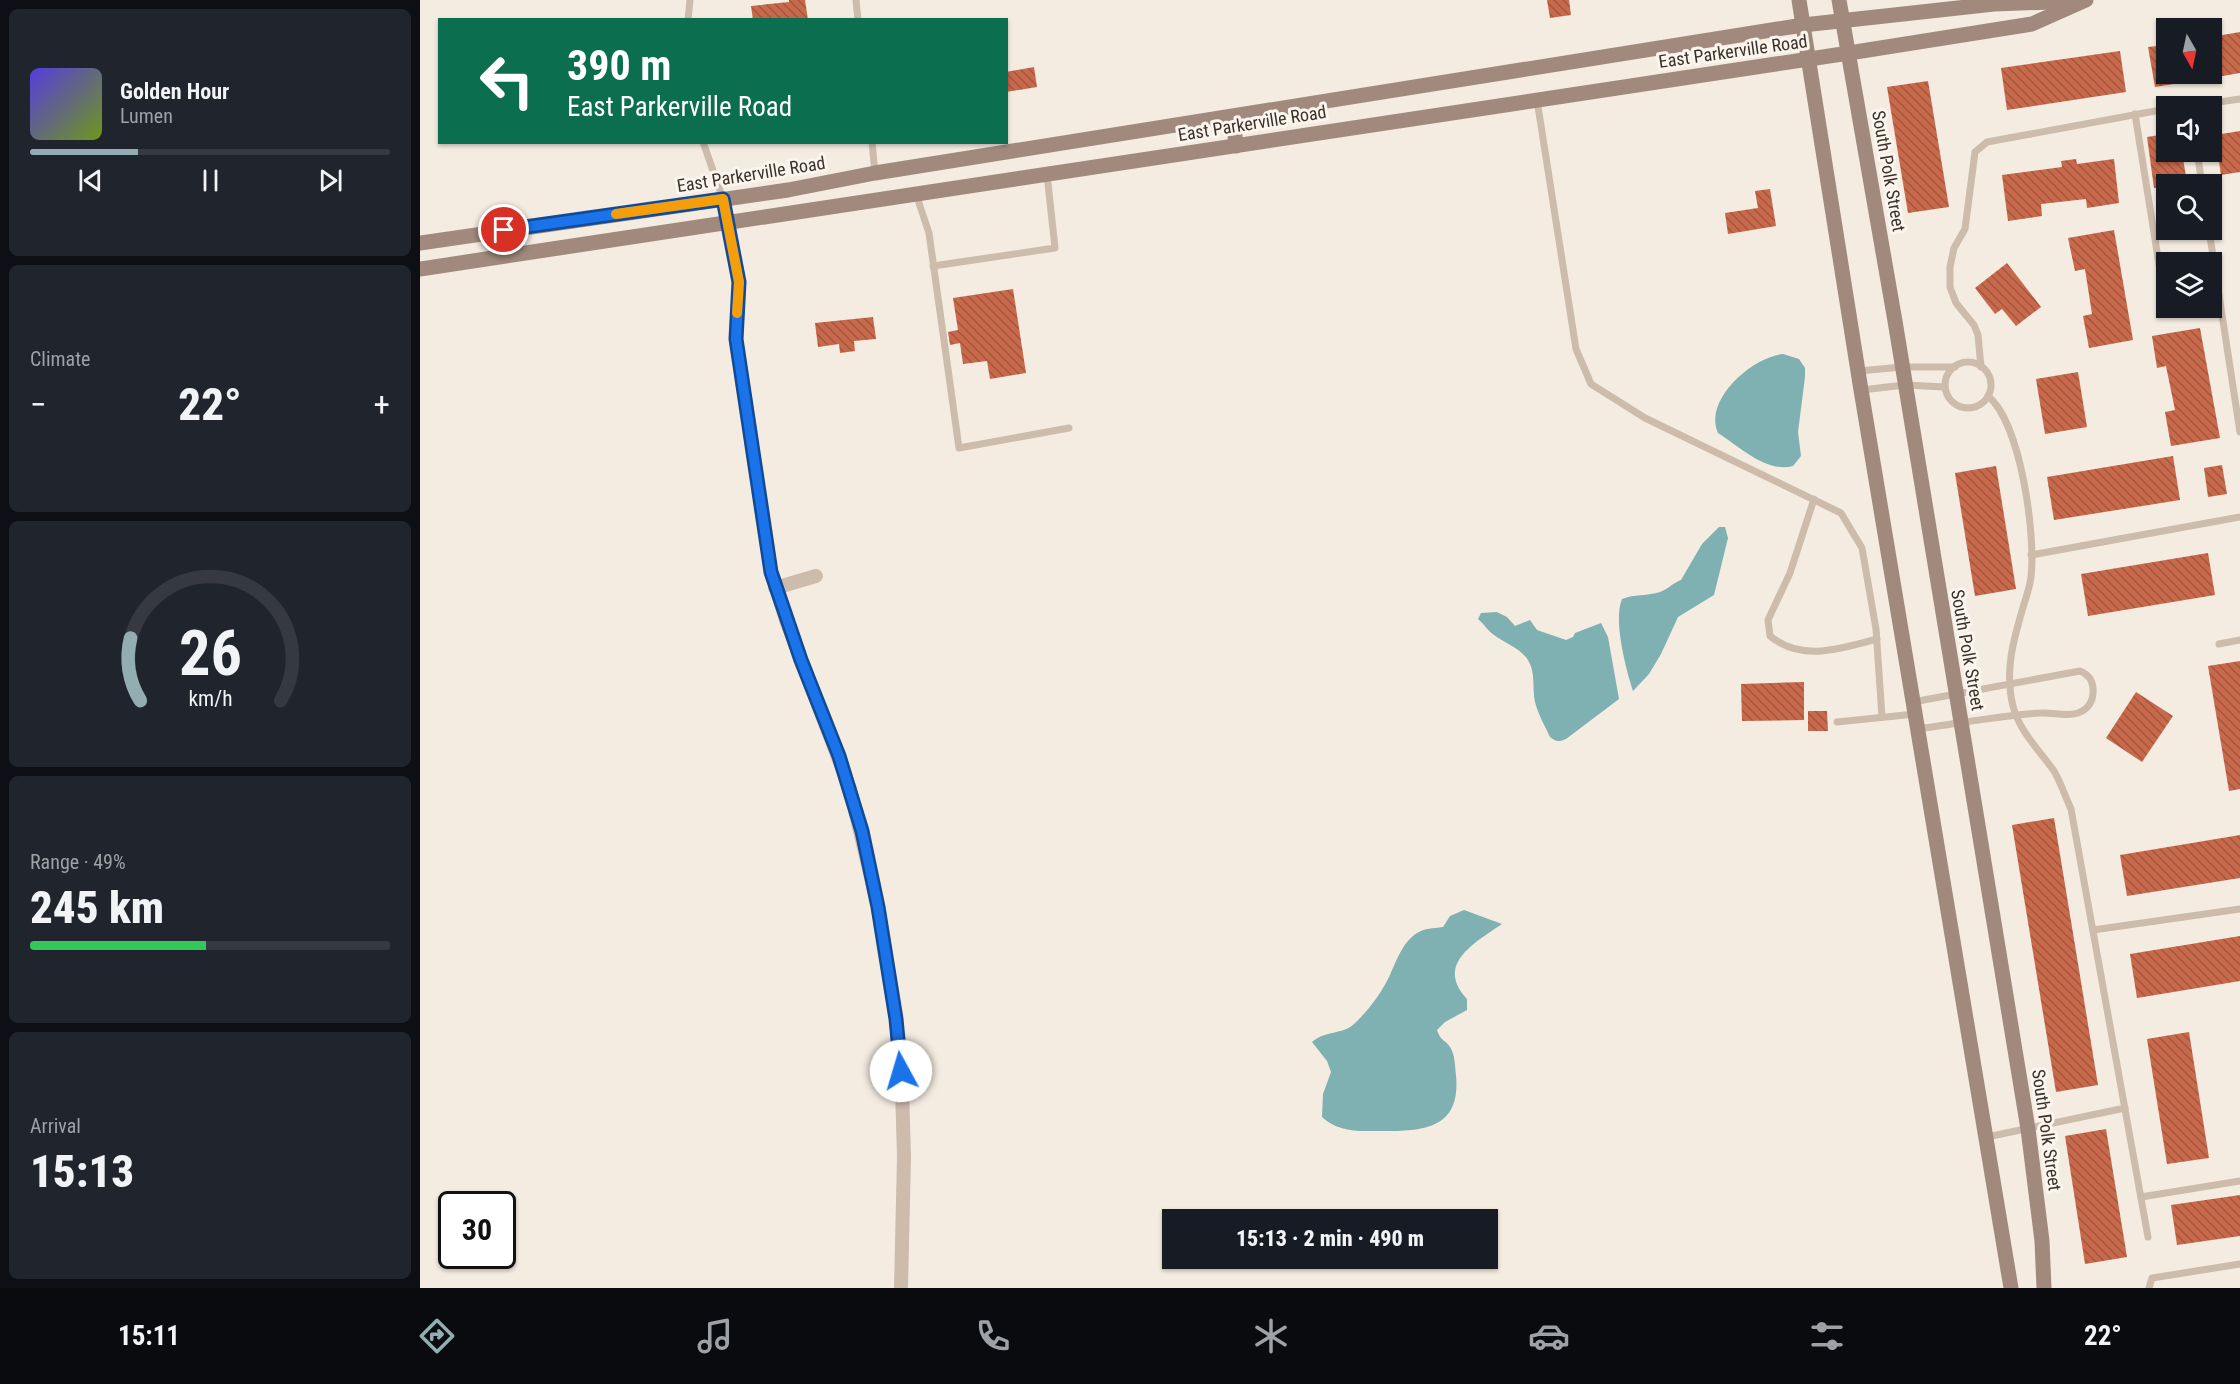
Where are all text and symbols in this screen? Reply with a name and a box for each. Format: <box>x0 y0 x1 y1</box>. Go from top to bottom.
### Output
north arrow <box>2156 18 2222 84</box>
map controls <box>2156 18 2222 318</box>
street label: East Parkerville Road <box>1657 30 1809 72</box>
text: 390 m <box>567 41 672 90</box>
icon: left <box>468 42 546 120</box>
text: Golden Hour <box>120 79 229 104</box>
text: East Parkerville Road <box>567 91 792 123</box>
button: sound <box>2156 96 2222 162</box>
street label: East Parkerville Road <box>1176 101 1328 145</box>
text: Lumen <box>120 104 173 128</box>
street label: South Polk Street <box>1868 109 1910 233</box>
street label: East Parkerville Road <box>675 152 827 196</box>
icon: previous <box>74 164 107 197</box>
icon: pause <box>194 164 227 197</box>
icon: next <box>314 164 347 197</box>
button: search <box>2156 174 2222 240</box>
pin <box>478 204 529 255</box>
icon: arrive <box>487 213 520 246</box>
button: layers <box>2156 252 2222 318</box>
text: Climate <box>30 347 90 371</box>
text: 22° <box>178 378 242 431</box>
text: − <box>30 385 47 424</box>
text: + <box>374 385 390 424</box>
street label: South Polk Street <box>1947 588 1989 712</box>
text: 26 <box>178 617 242 690</box>
text: km/h <box>188 686 232 711</box>
text: Range · 49% <box>30 850 126 874</box>
text: 245 km <box>30 881 164 934</box>
position arrow <box>869 1039 933 1103</box>
street label: South Polk Street <box>2028 1068 2066 1192</box>
text: Arrival <box>30 1114 81 1138</box>
text: 15:13 <box>30 1145 134 1198</box>
speed limit sign: 30 <box>438 1191 516 1269</box>
text: 15:13 · 2 min · 490 m <box>1236 1226 1424 1251</box>
icon: directions <box>416 1315 458 1357</box>
icon: music <box>694 1315 736 1357</box>
icon: phone <box>972 1315 1014 1357</box>
icon: climate <box>1250 1315 1292 1357</box>
icon: car <box>1528 1315 1570 1357</box>
icon: filters <box>1806 1315 1848 1357</box>
text: 15:11 <box>118 1320 180 1352</box>
text: 22° <box>2084 1320 2122 1352</box>

